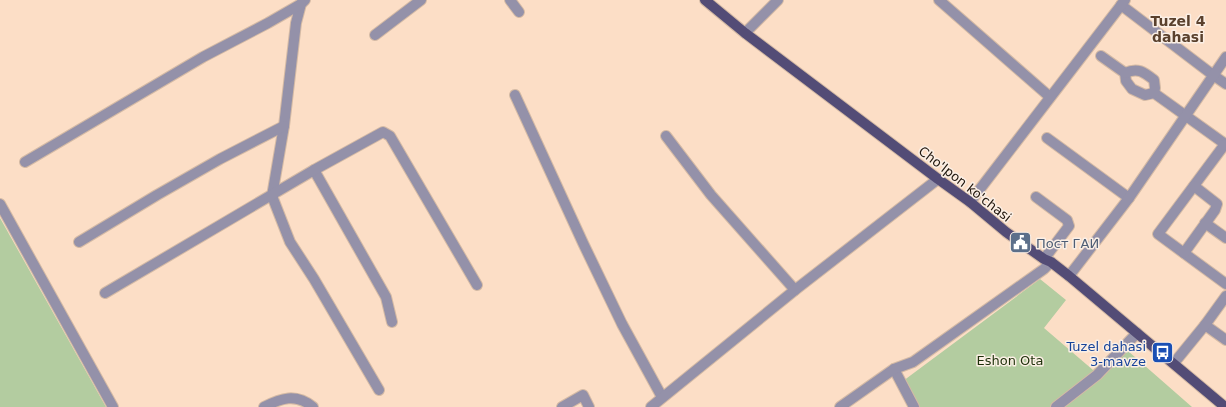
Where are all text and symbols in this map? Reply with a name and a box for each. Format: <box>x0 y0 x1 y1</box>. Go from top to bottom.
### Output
district label: Tuzel 4 dahasi <box>1150 13 1206 45</box>
street label: Cho'lpon ko'chasi <box>916 143 1014 225</box>
public building icon: Пост ГАИ <box>1007 230 1033 256</box>
place label: Пост ГАИ <box>1036 236 1099 251</box>
place label: Tuzel dahasi 3-mavze <box>1065 339 1146 369</box>
bus stop icon: Tuzel dahasi 3-mavze <box>1149 340 1175 366</box>
park label: Eshon Ota <box>977 353 1043 368</box>

